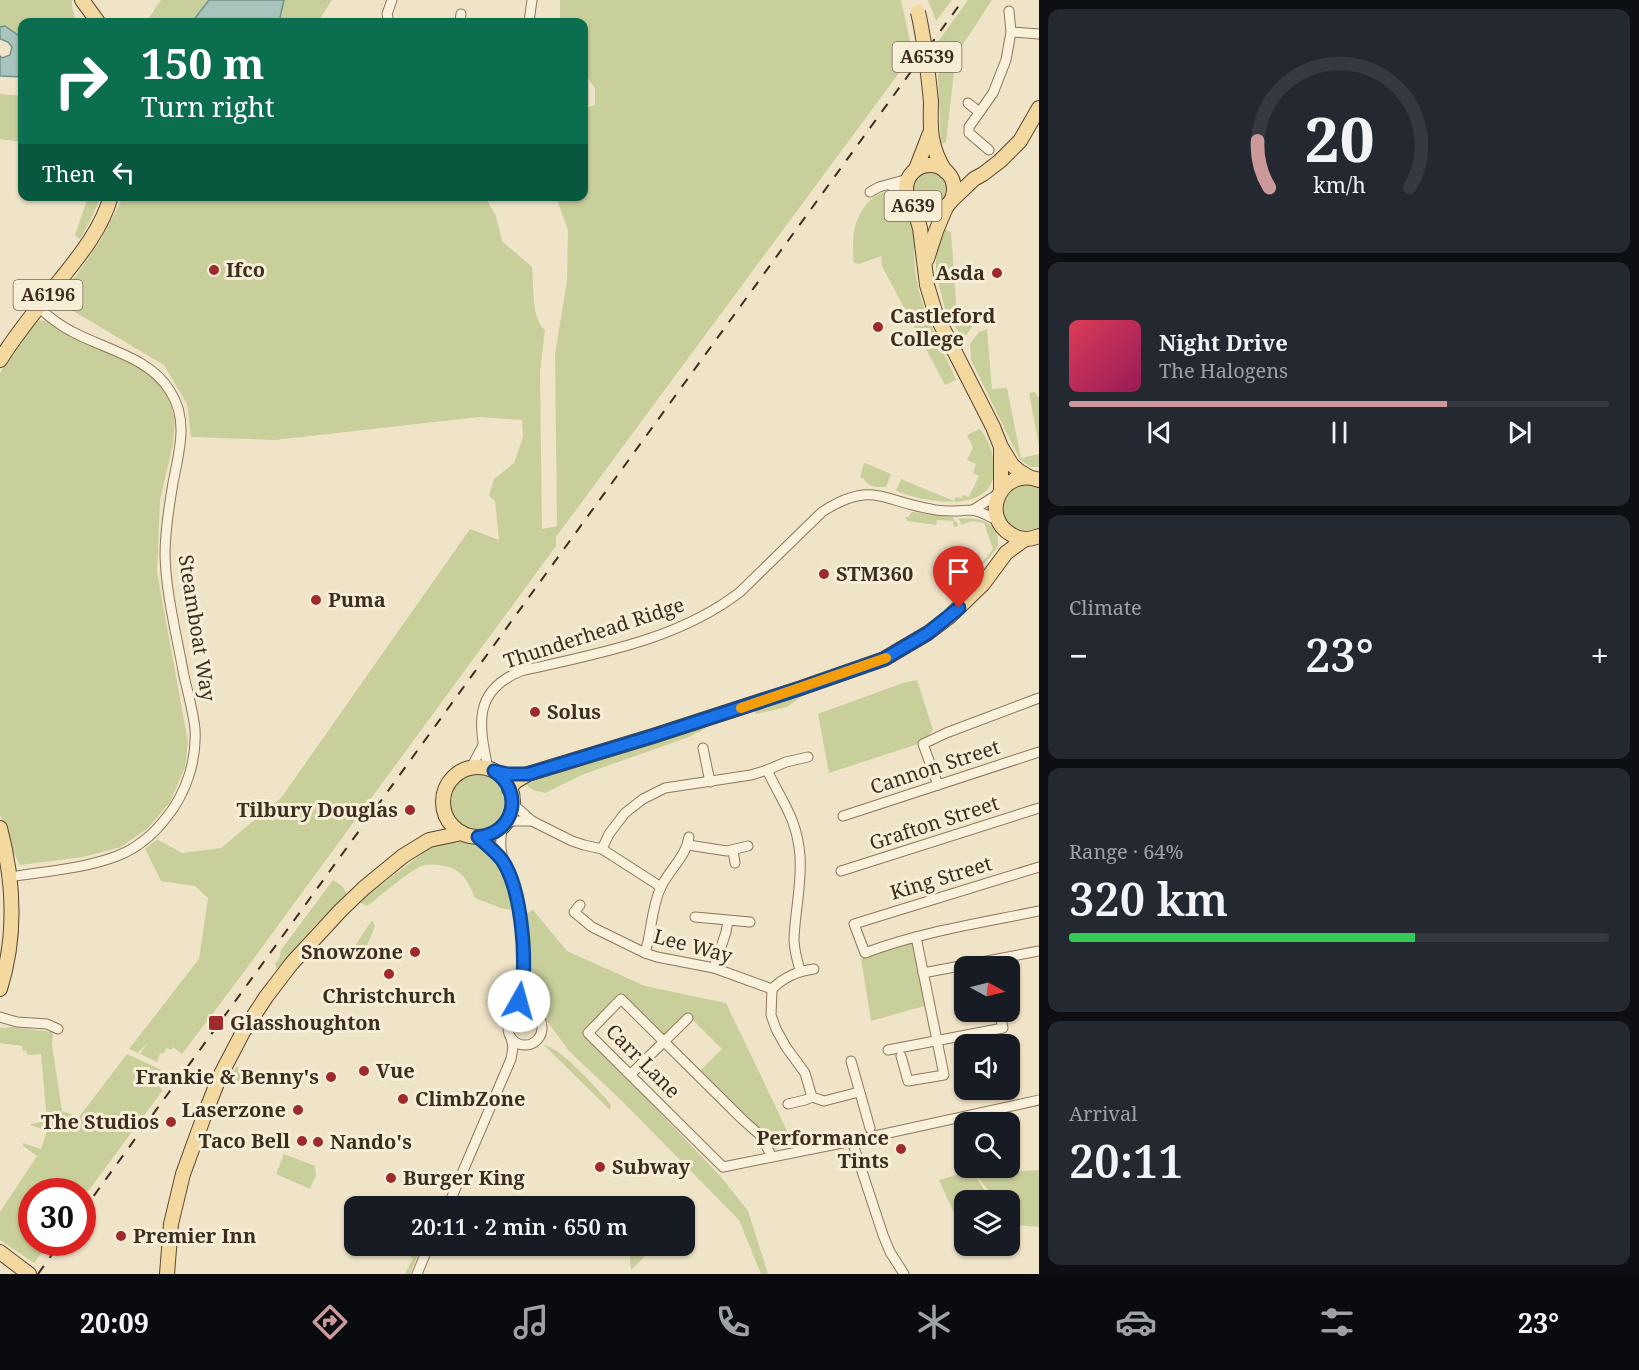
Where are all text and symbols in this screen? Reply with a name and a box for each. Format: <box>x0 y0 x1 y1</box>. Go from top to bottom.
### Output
text: 150 m <box>141 34 265 91</box>
icon: right <box>42 42 120 120</box>
road number: A6539 <box>892 42 962 72</box>
text: Turn right <box>141 88 274 125</box>
text: 20 <box>1304 95 1374 180</box>
icon: left <box>107 156 140 189</box>
text: Then <box>42 158 95 188</box>
text: km/h <box>1313 170 1366 199</box>
road number: A639 <box>884 191 942 221</box>
place label: Ifco <box>226 256 265 283</box>
place label: Asda <box>935 259 985 286</box>
marker: Ifco <box>207 263 221 277</box>
marker: Asda <box>990 266 1004 280</box>
road number: A6196 <box>14 280 82 310</box>
place label: Castleford College <box>890 302 995 352</box>
marker: Castleford College <box>871 320 885 334</box>
text: Night Drive <box>1159 327 1288 357</box>
text: The Halogens <box>1159 357 1288 384</box>
icon: previous <box>1143 416 1176 449</box>
icon: pause <box>1323 416 1356 449</box>
icon: next <box>1503 416 1536 449</box>
pin <box>933 546 984 608</box>
street label: Steamboat Way <box>173 553 222 704</box>
icon: arrive <box>942 555 975 588</box>
place label: STM360 <box>836 560 913 587</box>
marker: STM360 <box>817 567 831 581</box>
place label: Puma <box>328 586 386 613</box>
street label: Thunderhead Ridge <box>500 591 688 674</box>
marker: Puma <box>309 593 323 607</box>
text: Climate <box>1069 594 1142 621</box>
text: 23° <box>1305 624 1374 685</box>
text: − <box>1069 633 1088 678</box>
text: + <box>1591 633 1609 678</box>
place label: Solus <box>547 698 601 725</box>
marker: Solus <box>528 705 542 719</box>
street label: Cannon Street <box>867 733 1003 800</box>
street label: Grafton Street <box>866 789 1002 856</box>
place label: Tilbury Douglas <box>236 796 398 823</box>
marker: Tilbury Douglas <box>403 803 417 817</box>
text: Range · 64% <box>1069 838 1183 865</box>
street label: King Street <box>887 849 995 906</box>
text: 320 km <box>1069 868 1228 929</box>
street label: Lee Way <box>651 922 736 969</box>
place label: Snowzone <box>301 938 403 965</box>
marker: Snowzone <box>408 945 422 959</box>
north arrow <box>954 956 1020 1022</box>
map controls <box>954 956 1020 1256</box>
marker: Christchurch <box>382 967 396 981</box>
position arrow <box>487 969 551 1033</box>
place label: Christchurch <box>322 982 456 1009</box>
place label: Glasshoughton <box>230 1009 381 1036</box>
marker: Glasshoughton <box>207 1014 225 1032</box>
street label: Carr Lane <box>600 1018 686 1104</box>
button: sound <box>954 1034 1020 1100</box>
place label: Vue <box>376 1057 415 1084</box>
place label: Frankie & Benny's <box>135 1063 319 1090</box>
marker: Vue <box>357 1064 371 1078</box>
marker: Frankie & Benny's <box>324 1070 338 1084</box>
place label: ClimbZone <box>415 1085 526 1112</box>
marker: ClimbZone <box>396 1092 410 1106</box>
place label: Laserzone <box>182 1096 286 1123</box>
text: Arrival <box>1069 1100 1137 1127</box>
marker: Laserzone <box>291 1103 305 1117</box>
place label: The Studios <box>41 1108 159 1135</box>
button: search <box>954 1112 1020 1178</box>
marker: The Studios <box>164 1115 178 1129</box>
place label: Performance Tints <box>756 1124 889 1174</box>
place label: Taco Bell <box>199 1127 290 1154</box>
place label: Nando's <box>330 1128 412 1155</box>
text: 20:11 <box>1069 1130 1184 1191</box>
marker: Taco Bell <box>295 1134 309 1148</box>
marker: Nando's <box>311 1135 325 1149</box>
marker: Performance Tints <box>894 1142 908 1156</box>
place label: Subway <box>612 1153 691 1180</box>
marker: Subway <box>593 1160 607 1174</box>
place label: Burger King <box>403 1164 526 1191</box>
marker: Burger King <box>384 1171 398 1185</box>
speed limit sign: 30 <box>18 1178 96 1256</box>
button: layers <box>954 1190 1020 1256</box>
text: 20:11 · 2 min · 650 m <box>411 1211 628 1241</box>
place label: Premier Inn <box>133 1222 256 1249</box>
marker: Premier Inn <box>114 1229 128 1243</box>
icon: directions <box>309 1301 351 1343</box>
icon: music <box>510 1301 552 1343</box>
icon: phone <box>712 1301 754 1343</box>
icon: climate <box>913 1301 955 1343</box>
icon: car <box>1115 1301 1157 1343</box>
icon: filters <box>1316 1301 1358 1343</box>
text: 20:09 <box>80 1304 149 1341</box>
text: 23° <box>1518 1304 1559 1341</box>

